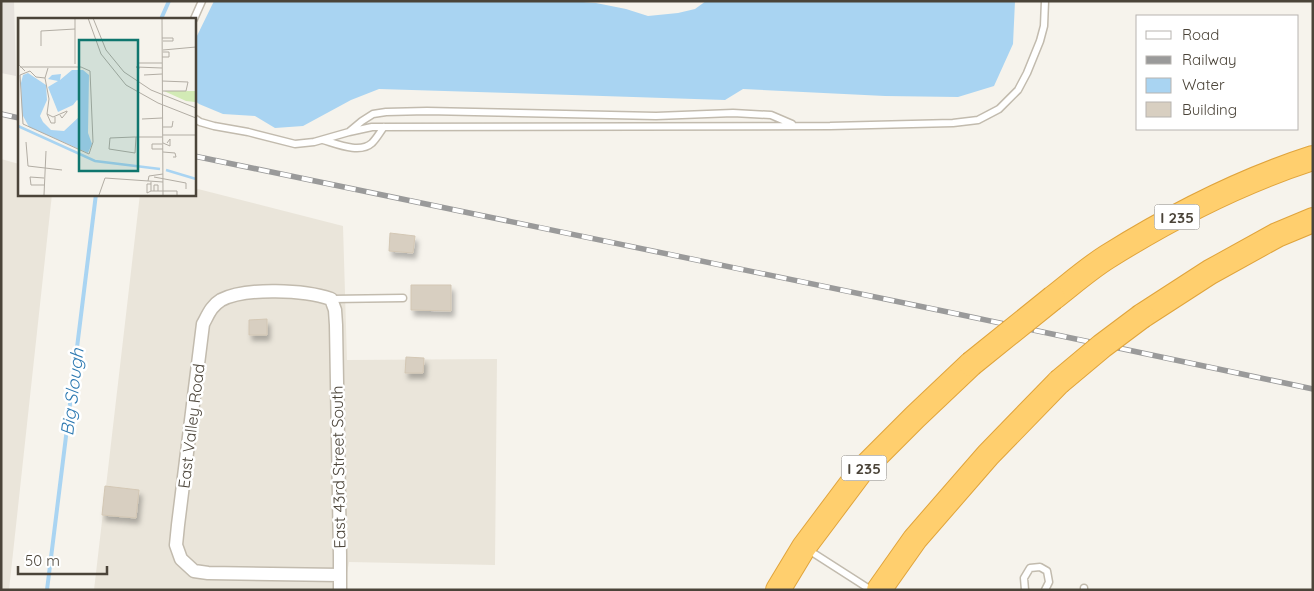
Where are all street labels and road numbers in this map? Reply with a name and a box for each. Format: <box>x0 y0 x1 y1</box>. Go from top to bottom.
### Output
road number: I 235 <box>1154 204 1200 230</box>
street label: East Valley Road <box>173 362 209 490</box>
street label: East 43rd Street South <box>327 385 349 549</box>
road number: I 235 <box>842 456 886 480</box>

